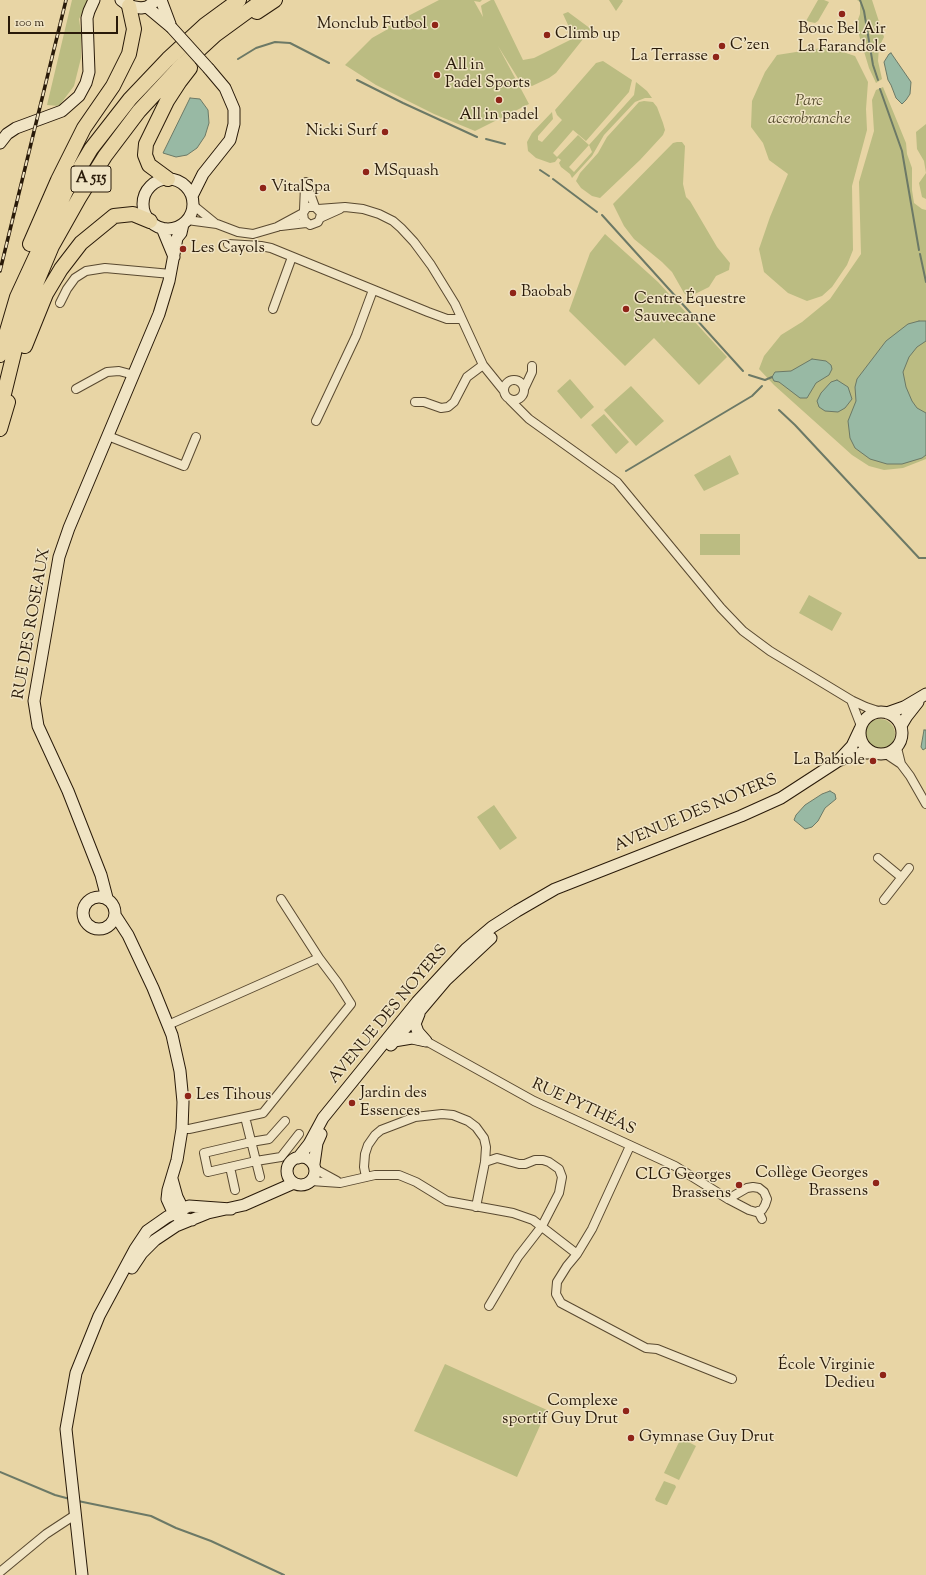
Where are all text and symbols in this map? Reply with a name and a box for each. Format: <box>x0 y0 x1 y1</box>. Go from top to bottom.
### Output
scale bar <box>10 8 120 34</box>
marker: Bouc Bel Air La Farandole <box>837 9 847 19</box>
text: 100 m <box>15 14 44 32</box>
place label: Monclub Futbol <box>317 15 427 35</box>
marker: Monclub Futbol <box>430 20 440 30</box>
place label: Bouc Bel Air La Farandole <box>798 20 886 58</box>
place label: Climb up <box>555 25 620 45</box>
marker: Climb up <box>542 30 552 40</box>
place label: C'zen <box>730 36 770 56</box>
marker: C'zen <box>717 41 727 51</box>
place label: La Terrasse <box>631 47 708 67</box>
marker: La Terrasse <box>711 52 721 62</box>
place label: All in Padel Sports <box>445 56 530 94</box>
marker: All in Padel Sports <box>432 70 442 80</box>
park label: Parc accrobranche <box>768 92 850 130</box>
marker: All in padel <box>494 95 504 105</box>
place label: All in padel <box>459 106 539 126</box>
place label: Nicki Surf <box>306 122 377 142</box>
marker: Nicki Surf <box>380 127 390 137</box>
place label: MSquash <box>374 162 439 182</box>
road number: A 515 <box>71 166 111 192</box>
marker: MSquash <box>361 167 371 177</box>
place label: VitalSpa <box>271 178 330 198</box>
marker: VitalSpa <box>258 183 268 193</box>
place label: Les Cayols <box>191 239 265 259</box>
marker: Les Cayols <box>178 244 188 254</box>
place label: Baobab <box>521 283 572 303</box>
marker: Baobab <box>508 288 518 298</box>
place label: Centre Équestre Sauvecanne <box>634 290 746 328</box>
marker: Centre Équestre Sauvecanne <box>621 304 631 314</box>
street label: RUE DES ROSEAUX <box>10 547 56 701</box>
place label: La Babiole <box>794 751 865 771</box>
marker: La Babiole <box>868 756 878 766</box>
street label: AVENUE DES NOYERS <box>612 771 780 857</box>
street label: AVENUE DES NOYERS <box>325 942 453 1088</box>
street label: RUE PYTHÉAS <box>528 1076 638 1140</box>
place label: Jardin des Essences <box>360 1084 427 1122</box>
place label: Les Tihous <box>196 1086 271 1106</box>
marker: Les Tihous <box>183 1091 193 1101</box>
marker: Jardin des Essences <box>347 1098 357 1108</box>
place label: Collège Georges Brassens <box>755 1164 868 1202</box>
place label: CLG Georges Brassens <box>635 1166 731 1204</box>
marker: Collège Georges Brassens <box>871 1178 881 1188</box>
marker: CLG Georges Brassens <box>734 1180 744 1190</box>
place label: École Virginie Dedieu <box>778 1356 875 1394</box>
marker: École Virginie Dedieu <box>878 1370 888 1380</box>
place label: Complexe sportif Guy Drut <box>502 1392 618 1430</box>
marker: Complexe sportif Guy Drut <box>621 1406 631 1416</box>
place label: Gymnase Guy Drut <box>639 1428 774 1448</box>
marker: Gymnase Guy Drut <box>626 1433 636 1443</box>

